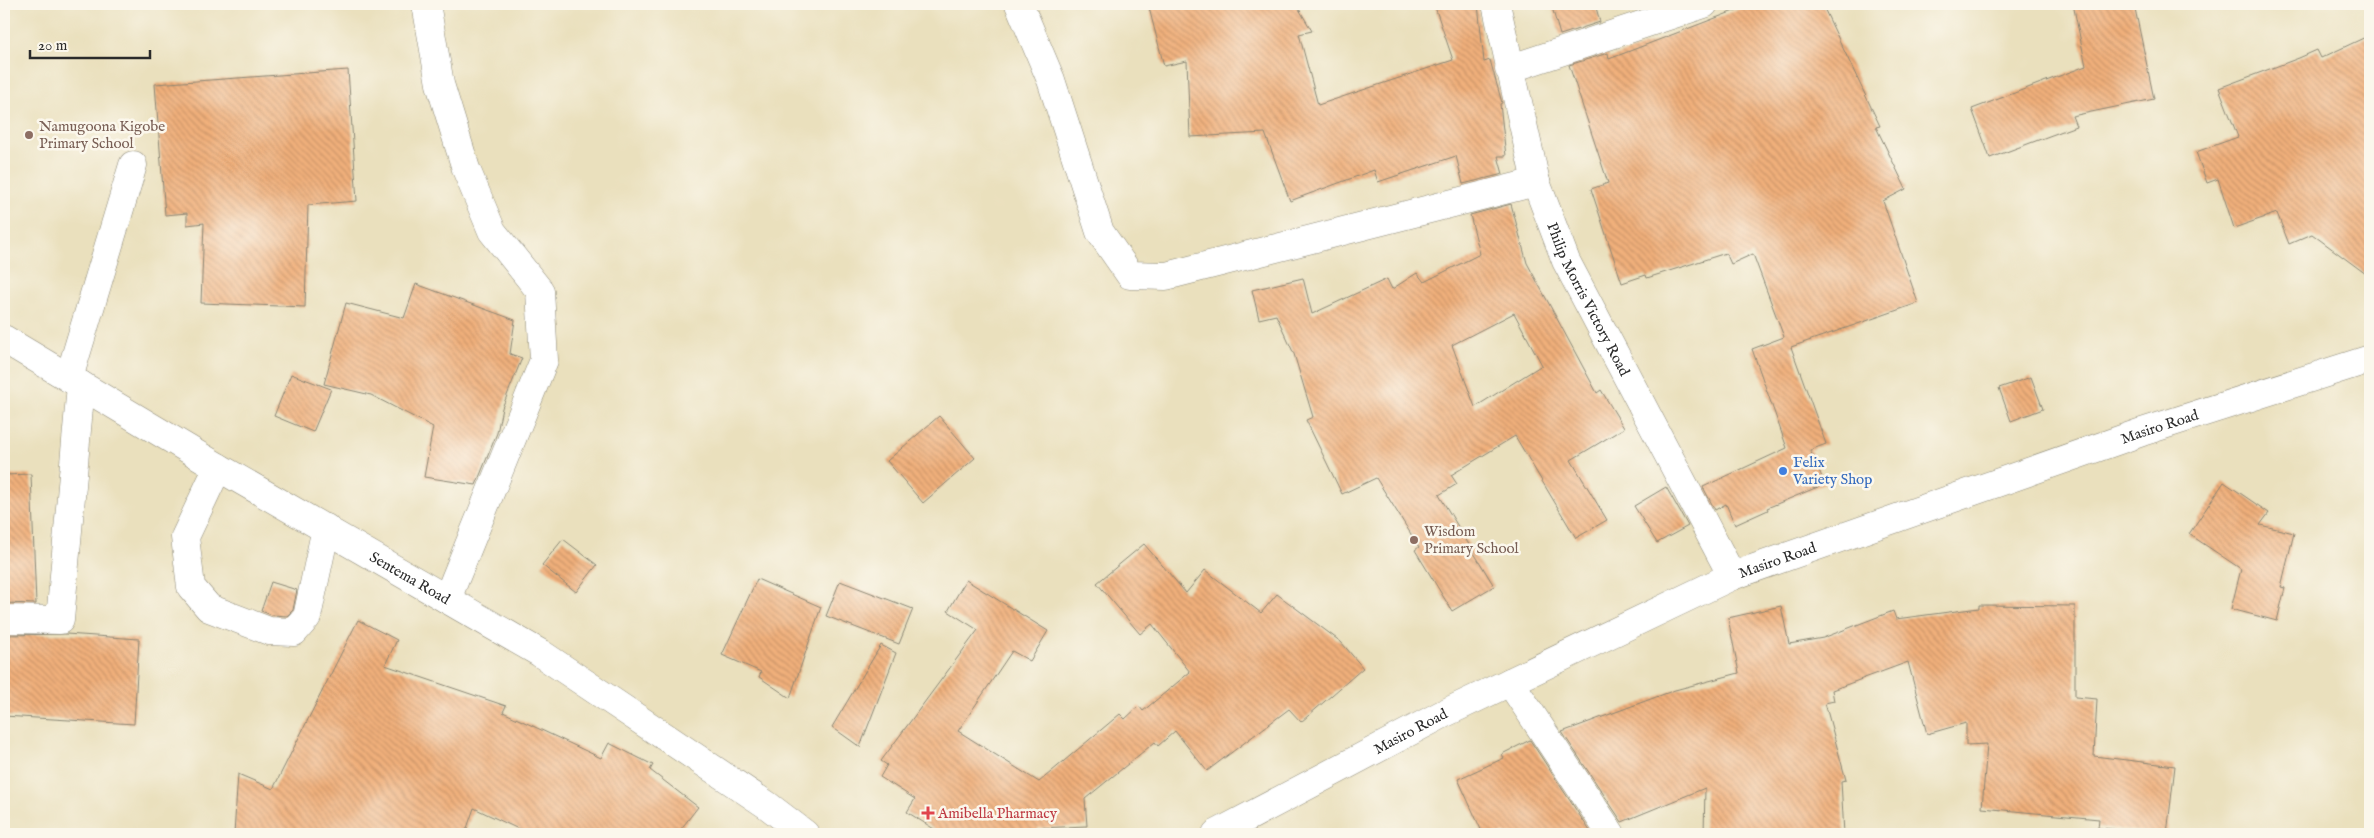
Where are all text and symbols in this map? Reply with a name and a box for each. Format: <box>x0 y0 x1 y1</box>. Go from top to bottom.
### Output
scale bar <box>30 28 150 60</box>
text: 20 m <box>38 36 68 55</box>
place label: Namugoona Kigobe Primary School <box>39 117 165 153</box>
marker: Namugoona Kigobe Primary School <box>23 129 35 141</box>
street label: Philip Morris Victory Road <box>1543 220 1635 380</box>
street label: Masiro Road <box>2118 405 2202 448</box>
place label: Felix Variety Shop <box>1792 453 1872 489</box>
marker: Felix Variety Shop <box>1777 465 1789 477</box>
place label: Wisdom Primary School <box>1424 522 1520 558</box>
marker: Wisdom Primary School <box>1408 534 1420 546</box>
street label: Masiro Road <box>1736 537 1819 582</box>
street label: Sentema Road <box>366 547 454 609</box>
street label: Masiro Road <box>1370 703 1451 758</box>
place label: Amibella Pharmacy <box>937 804 1058 823</box>
marker: Amibella Pharmacy <box>922 807 934 819</box>

